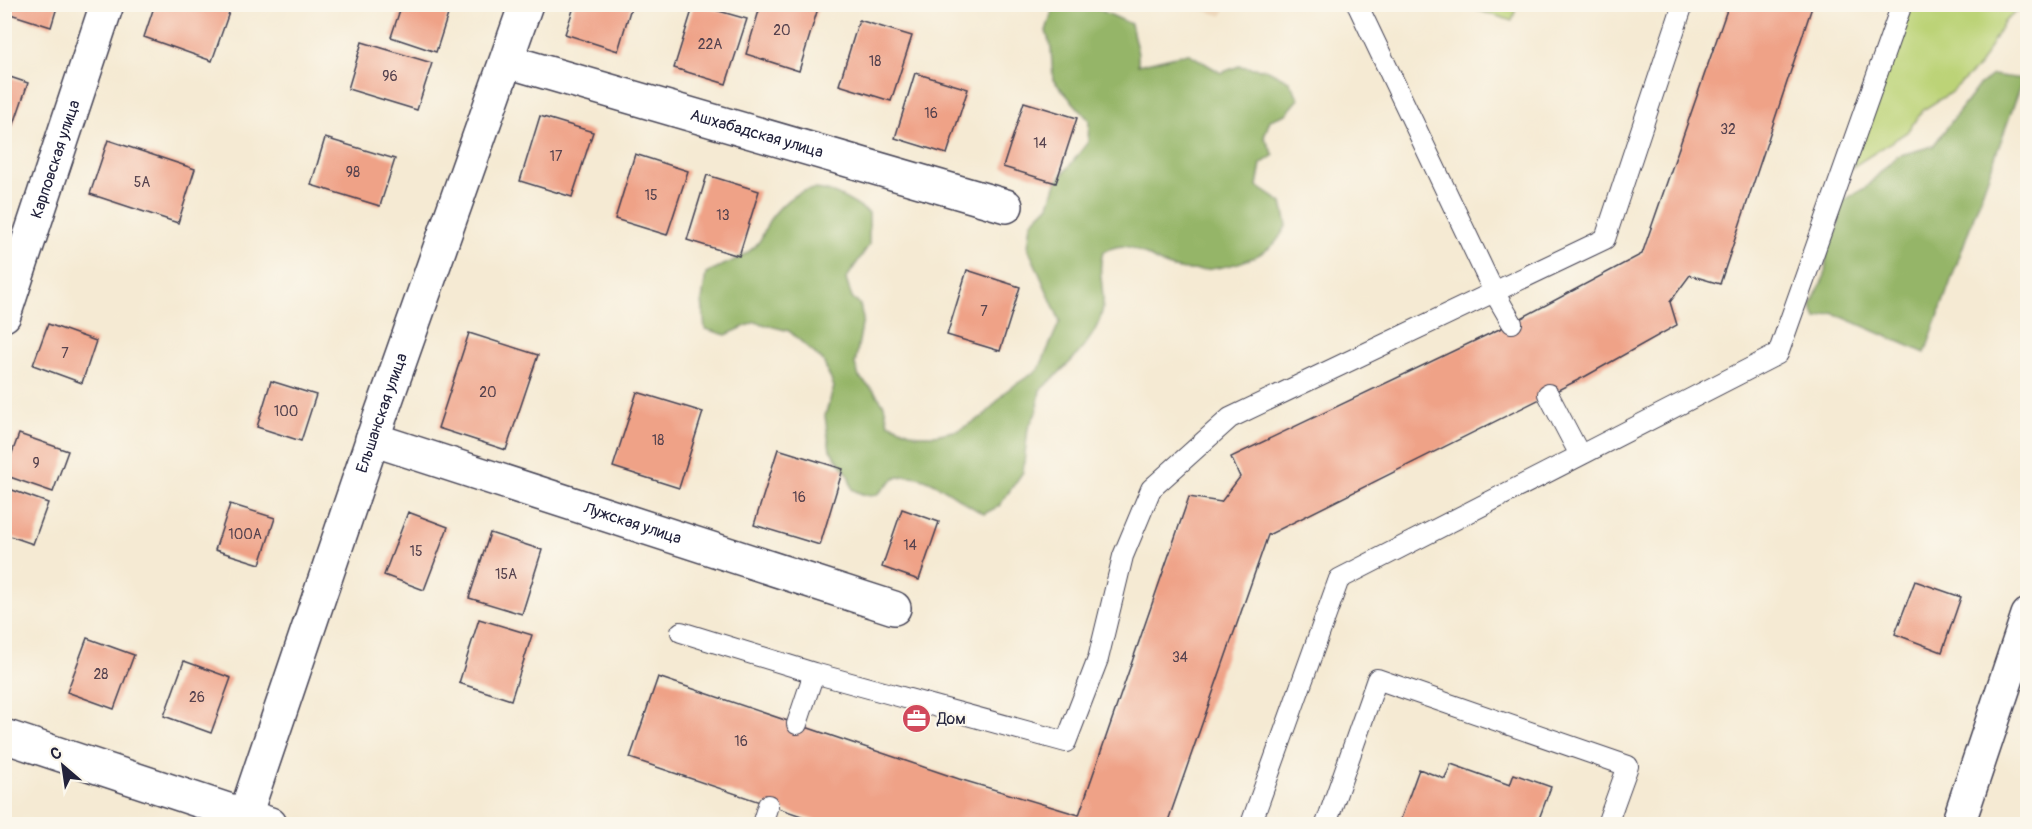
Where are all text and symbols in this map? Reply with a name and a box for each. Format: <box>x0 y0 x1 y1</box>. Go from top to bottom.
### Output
house number: 20 <box>773 22 791 39</box>
house number: 22А <box>698 36 722 53</box>
house number: 18 <box>869 53 881 70</box>
house number: 96 <box>382 68 398 85</box>
street label: Карповская улица <box>27 98 84 221</box>
street label: Ашхабадская улица <box>688 105 826 162</box>
house number: 16 <box>924 105 938 122</box>
house number: 32 <box>1720 121 1736 138</box>
house number: 14 <box>1033 135 1047 152</box>
house number: 17 <box>550 148 563 165</box>
house number: 98 <box>346 164 360 181</box>
house number: 5А <box>134 174 150 191</box>
house number: 15 <box>644 187 658 204</box>
house number: 13 <box>716 207 730 224</box>
house number: 7 <box>980 303 988 320</box>
house number: 7 <box>61 345 69 362</box>
street label: Ельшанская улица <box>352 350 412 476</box>
house number: 20 <box>479 384 497 401</box>
house number: 100 <box>274 403 298 420</box>
house number: 18 <box>652 432 664 449</box>
house number: 9 <box>32 455 40 472</box>
house number: 16 <box>792 489 806 506</box>
street label: Лужская улица <box>580 498 684 549</box>
house number: 100А <box>228 526 262 543</box>
house number: 14 <box>903 537 917 554</box>
house number: 15 <box>409 543 423 560</box>
house number: 15А <box>495 566 517 583</box>
house number: 34 <box>1172 649 1188 666</box>
house number: 28 <box>94 666 108 683</box>
house number: 26 <box>189 689 205 706</box>
office icon: Дом <box>900 703 932 735</box>
place label: Дом <box>936 709 966 729</box>
house number: 16 <box>734 733 748 750</box>
north arrow <box>33 736 93 796</box>
text: С <box>47 743 65 765</box>

